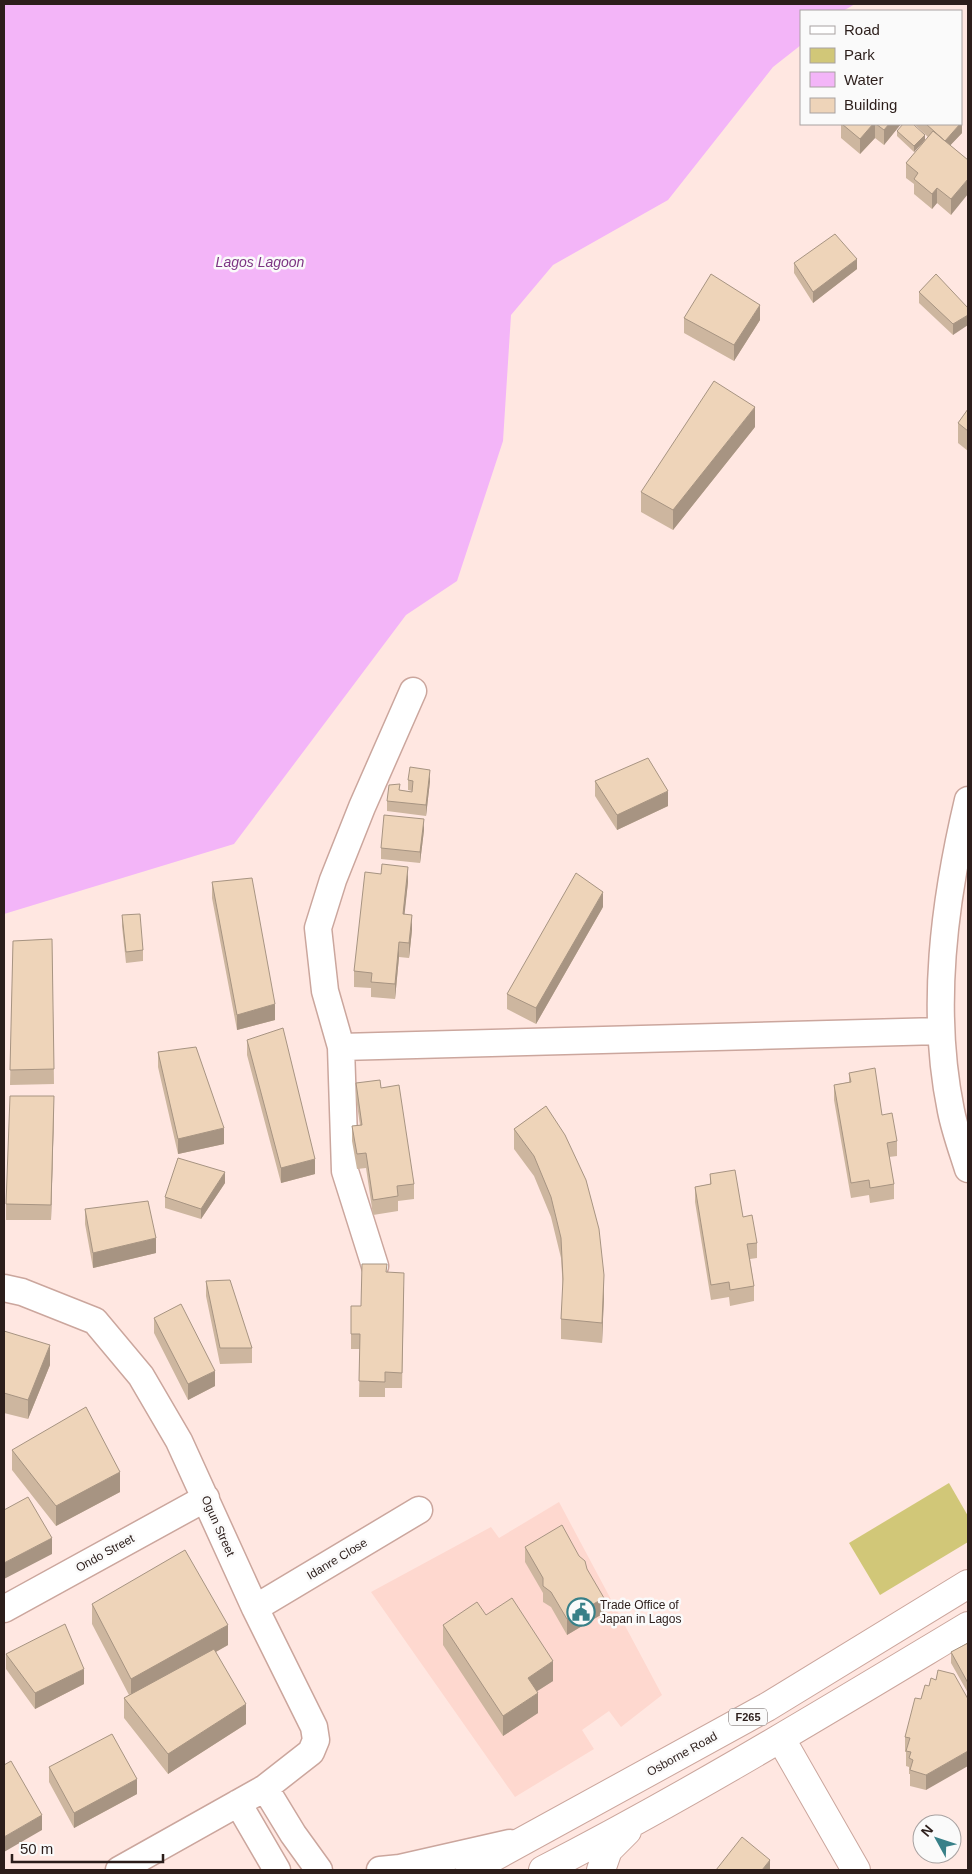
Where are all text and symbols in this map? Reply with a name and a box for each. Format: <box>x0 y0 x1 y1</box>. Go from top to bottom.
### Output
legend <box>800 10 962 125</box>
text: Road <box>844 21 880 38</box>
text: Park <box>844 46 875 63</box>
text: Water <box>844 71 883 88</box>
text: Building <box>844 96 897 113</box>
water label: Lagos Lagoon <box>216 254 305 270</box>
street label: Ogun Street <box>198 1494 238 1559</box>
street label: Ondo Street <box>73 1531 137 1575</box>
street label: Idanre Close <box>304 1535 370 1583</box>
public building icon: Trade Office of Japan in Lagos <box>566 1597 596 1627</box>
place label: Trade Office of Japan in Lagos <box>600 1598 681 1626</box>
road number: F265 <box>729 1708 767 1725</box>
street label: Osborne Road <box>644 1729 720 1779</box>
north arrow <box>912 1814 962 1864</box>
text: N <box>918 1822 936 1840</box>
scale bar <box>12 1832 164 1864</box>
text: 50 m <box>20 1840 53 1857</box>

